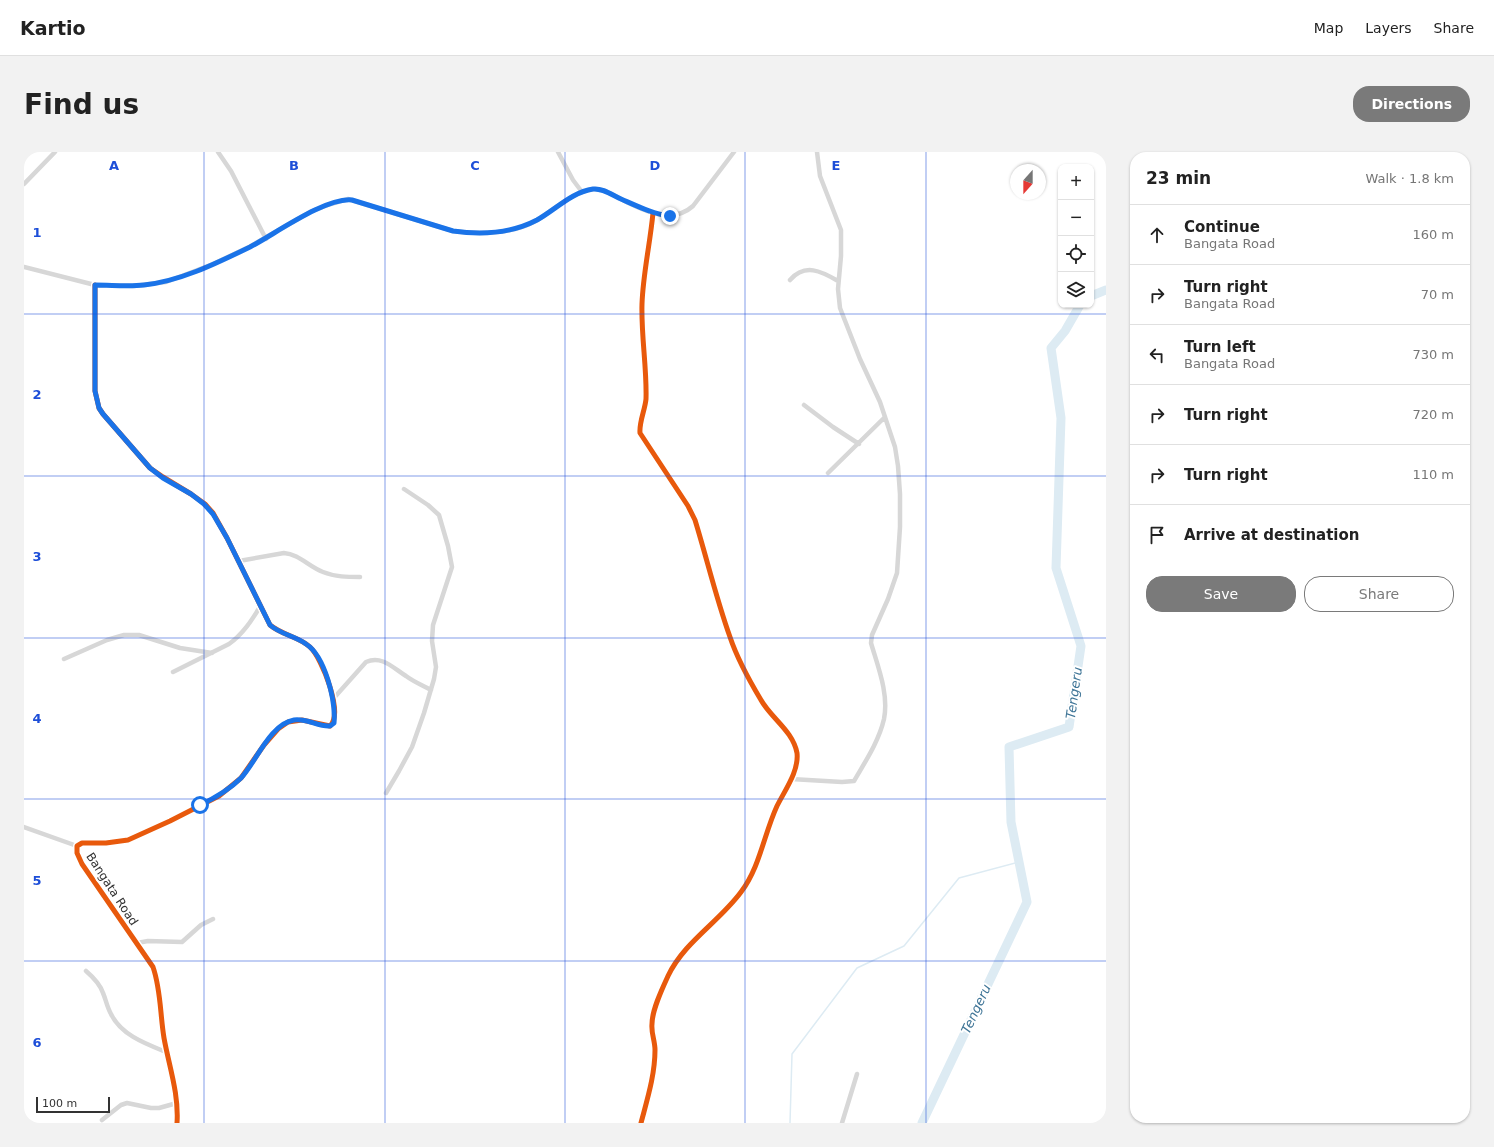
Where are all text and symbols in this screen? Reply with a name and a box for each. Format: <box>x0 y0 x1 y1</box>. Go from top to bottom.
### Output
text: Kartio <box>20 17 86 39</box>
text: Map <box>1314 20 1343 36</box>
text: Layers <box>1365 20 1412 36</box>
text: Share <box>1434 20 1474 36</box>
button: Directions <box>1353 86 1470 122</box>
text: Find us <box>24 88 139 121</box>
text: A <box>109 158 119 173</box>
text: B <box>289 158 299 173</box>
text: C <box>470 158 480 173</box>
text: D <box>650 158 661 173</box>
text: E <box>832 158 840 173</box>
north arrow <box>1010 164 1046 200</box>
map controls <box>1058 164 1094 308</box>
button: + <box>1058 164 1094 200</box>
text: 23 min <box>1146 168 1211 188</box>
text: Walk · 1.8 km <box>1365 171 1454 186</box>
button: − <box>1058 200 1094 236</box>
route end <box>661 207 679 225</box>
text: Continue <box>1184 218 1260 236</box>
icon: ahead <box>1146 224 1168 246</box>
text: 1 <box>32 225 42 240</box>
text: 160 m <box>1412 227 1454 242</box>
button: locate <box>1058 236 1094 272</box>
text: Bangata Road <box>1184 236 1275 251</box>
button: layers <box>1058 272 1094 308</box>
text: Turn right <box>1184 278 1268 296</box>
icon: right <box>1146 284 1168 306</box>
text: 70 m <box>1421 287 1454 302</box>
text: Bangata Road <box>1184 296 1275 311</box>
text: Turn left <box>1184 338 1256 356</box>
icon: left <box>1146 344 1168 366</box>
text: 730 m <box>1412 347 1454 362</box>
text: Bangata Road <box>1184 356 1275 371</box>
text: 2 <box>32 387 42 402</box>
icon: right <box>1146 404 1168 426</box>
text: Turn right <box>1184 406 1268 424</box>
text: 720 m <box>1412 407 1454 422</box>
icon: right <box>1146 464 1168 486</box>
text: Turn right <box>1184 466 1268 484</box>
text: 110 m <box>1412 467 1454 482</box>
icon: arrive <box>1146 524 1168 546</box>
text: Arrive at destination <box>1184 526 1359 544</box>
text: 3 <box>32 549 42 564</box>
button: Save <box>1146 576 1296 612</box>
button: Share <box>1304 576 1454 612</box>
water label: Tengeru <box>1063 666 1085 720</box>
text: 4 <box>32 711 42 726</box>
route start <box>191 796 209 814</box>
street label: Bangata Road <box>83 850 141 928</box>
text: 5 <box>32 873 42 888</box>
water label: Tengeru <box>958 982 994 1036</box>
text: 6 <box>32 1035 42 1050</box>
scale bar <box>36 1095 110 1114</box>
text: 100 m <box>42 1097 77 1110</box>

